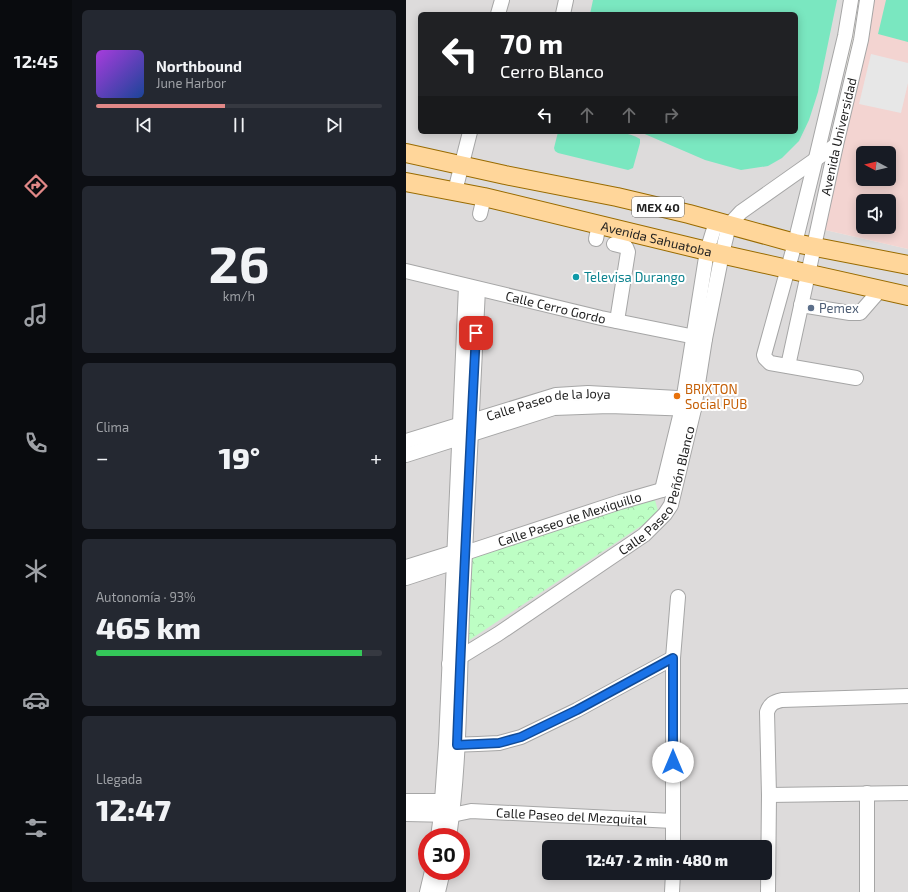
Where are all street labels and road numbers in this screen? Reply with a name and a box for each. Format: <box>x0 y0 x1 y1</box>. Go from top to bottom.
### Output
street label: Avenida Universidad <box>817 76 860 197</box>
road number: MEX 40 <box>632 197 684 217</box>
street label: Avenida Sahuatoba <box>600 218 713 260</box>
street label: Calle Cerro Gordo <box>504 287 607 327</box>
street label: Calle Paseo de la Joya <box>484 385 611 424</box>
street label: Calle Paseo Peñón Blanco <box>615 424 698 558</box>
street label: Calle Paseo de Mexiquillo <box>496 488 643 550</box>
street label: Calle Paseo del Mezquital <box>496 804 647 828</box>

